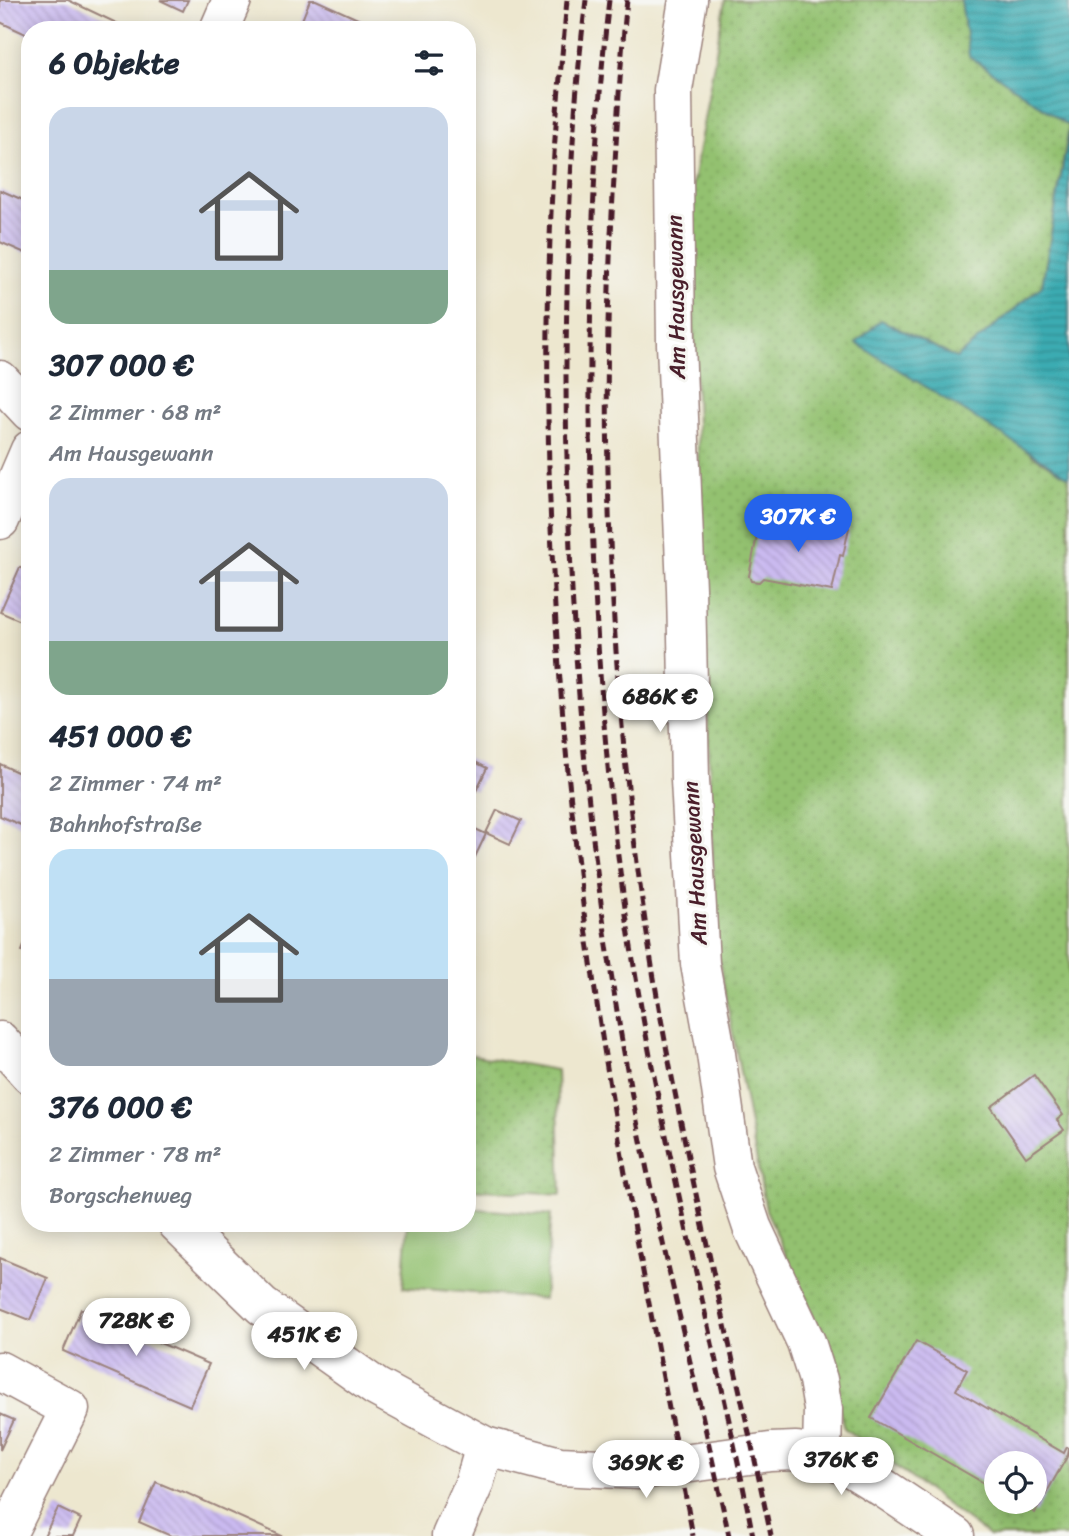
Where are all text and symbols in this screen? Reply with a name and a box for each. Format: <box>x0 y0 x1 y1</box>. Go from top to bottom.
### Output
text: 6 Objekte <box>49 36 179 90</box>
icon: filters <box>410 44 448 82</box>
icon: home <box>186 153 312 279</box>
street label: Am Hausgewann <box>654 214 698 381</box>
text: 307 000 € <box>49 338 194 392</box>
text: 2 Zimmer · 68 m² <box>49 392 221 433</box>
text: Am Hausgewann <box>49 433 214 474</box>
pin: 307K € <box>741 494 855 554</box>
text: 307K € <box>760 496 836 537</box>
icon: home <box>186 524 312 650</box>
pin: 686K € <box>603 674 717 734</box>
text: 686K € <box>622 676 698 717</box>
text: 451 000 € <box>49 709 191 763</box>
text: 2 Zimmer · 74 m² <box>49 763 222 804</box>
street label: Am Hausgewann <box>670 779 720 947</box>
text: Bahnhofstraße <box>49 804 202 845</box>
icon: home <box>186 895 312 1021</box>
text: 376 000 € <box>49 1080 192 1134</box>
text: 2 Zimmer · 78 m² <box>49 1134 222 1175</box>
text: Borgschenweg <box>49 1175 192 1216</box>
pin: 728K € <box>79 1298 193 1358</box>
text: 728K € <box>98 1300 174 1341</box>
pin: 451K € <box>247 1312 361 1372</box>
text: 451K € <box>267 1314 341 1355</box>
pin: 376K € <box>784 1438 898 1497</box>
text: 376K € <box>804 1439 878 1480</box>
pin: 369K € <box>589 1440 703 1500</box>
text: 369K € <box>608 1442 684 1483</box>
map controls <box>984 1451 1047 1514</box>
button: locate <box>984 1451 1047 1514</box>

